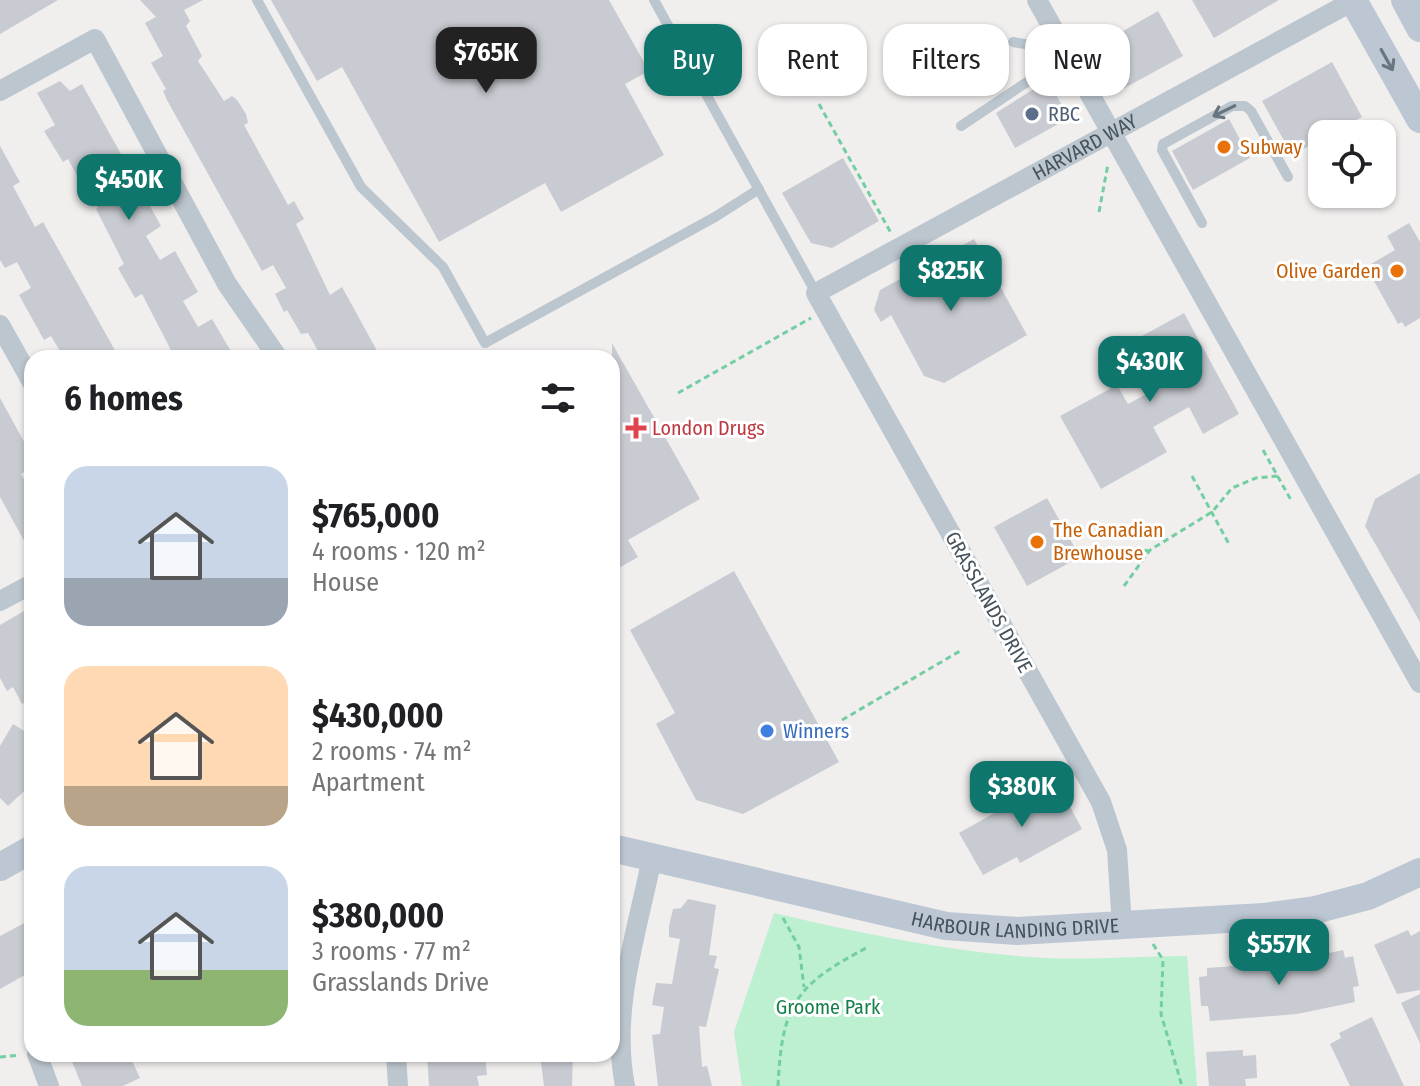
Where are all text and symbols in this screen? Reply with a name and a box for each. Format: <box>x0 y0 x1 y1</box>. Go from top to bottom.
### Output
chip: Buy <box>644 24 742 96</box>
chip: Rent <box>758 24 867 96</box>
chip: Filters <box>883 24 1009 96</box>
chip: New <box>1025 24 1130 96</box>
pin: $765K <box>430 27 542 95</box>
text: $765K <box>454 37 518 68</box>
one-way arrow <box>1379 48 1395 71</box>
place label: RBC <box>1048 102 1080 126</box>
one-way arrow <box>1212 104 1236 119</box>
marker: RBC <box>1023 105 1041 123</box>
street label: HARVARD WAY <box>1028 109 1141 185</box>
map controls <box>1308 120 1396 208</box>
button: locate <box>1308 120 1396 208</box>
place label: Subway <box>1240 135 1302 159</box>
marker: Subway <box>1215 138 1233 156</box>
pin: $450K <box>73 154 185 222</box>
text: $450K <box>95 164 163 195</box>
pin: $825K <box>895 245 1007 313</box>
text: $825K <box>918 255 984 286</box>
place label: Olive Garden <box>1276 259 1381 283</box>
marker: Olive Garden <box>1388 262 1406 280</box>
pin: $430K <box>1094 336 1206 404</box>
text: $430K <box>1116 346 1184 377</box>
icon: filters <box>536 376 580 420</box>
text: 6 homes <box>64 378 183 419</box>
place label: London Drugs <box>652 416 765 440</box>
marker: London Drugs <box>627 419 645 437</box>
text: $765,000 <box>312 495 440 536</box>
icon: home <box>128 498 224 594</box>
place label: The Canadian Brewhouse <box>1053 518 1164 565</box>
street label: GRASSLANDS DRIVE <box>940 527 1038 677</box>
marker: The Canadian Brewhouse <box>1028 533 1046 551</box>
text: 4 rooms · 120 m² <box>312 536 486 567</box>
text: House <box>312 567 379 598</box>
text: $430,000 <box>312 695 444 736</box>
icon: home <box>128 698 224 794</box>
place label: Winners <box>783 719 849 743</box>
marker: Winners <box>758 722 776 740</box>
text: 2 rooms · 74 m² <box>312 736 472 767</box>
pin: $380K <box>966 761 1078 829</box>
text: Apartment <box>312 767 425 798</box>
text: $380K <box>988 771 1056 802</box>
text: $380,000 <box>312 895 444 936</box>
icon: home <box>128 898 224 994</box>
street label: HARBOUR LANDING DRIVE <box>909 906 1120 943</box>
pin: $557K <box>1223 919 1335 987</box>
text: $557K <box>1247 929 1311 960</box>
text: 3 rooms · 77 m² <box>312 936 471 967</box>
text: Grasslands Drive <box>312 967 489 998</box>
park label: Groome Park <box>776 995 881 1019</box>

